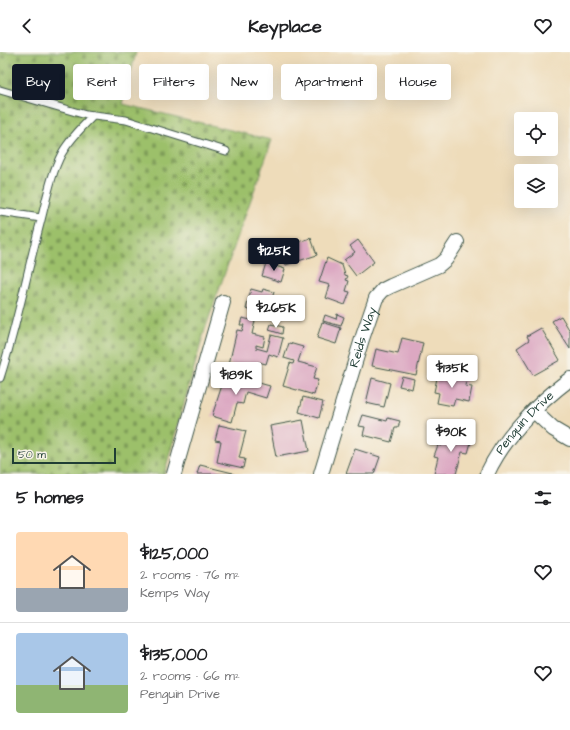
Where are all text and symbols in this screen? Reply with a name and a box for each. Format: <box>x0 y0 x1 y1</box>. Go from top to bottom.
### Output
text: Keyplace <box>248 14 322 39</box>
icon: back <box>16 15 38 37</box>
icon: heart <box>532 15 554 37</box>
chip: Buy <box>12 64 65 100</box>
chip: Rent <box>73 64 131 100</box>
chip: Filters <box>139 64 209 100</box>
chip: New <box>217 64 273 100</box>
chip: Apartment <box>281 64 377 100</box>
chip: House <box>385 64 451 100</box>
map controls <box>514 112 558 208</box>
button: locate <box>514 112 558 156</box>
button: layers <box>514 164 558 208</box>
pin: $125K <box>246 238 302 272</box>
text: $125K <box>257 242 291 260</box>
pin: $265K <box>248 295 304 329</box>
text: $265K <box>256 299 296 317</box>
street label: Reids Way <box>345 305 382 370</box>
pin: $135K <box>424 355 480 389</box>
text: $135K <box>436 359 468 377</box>
pin: $189K <box>208 362 264 396</box>
text: $189K <box>220 366 252 384</box>
street label: Penguin Drive <box>491 387 558 458</box>
pin: $90K <box>427 419 475 453</box>
text: $90K <box>436 423 466 441</box>
scale bar <box>12 446 116 465</box>
text: 50 m <box>18 447 46 462</box>
text: 5 homes <box>16 486 84 510</box>
icon: filters <box>532 487 554 509</box>
text: $125,000 <box>140 542 209 566</box>
icon: home <box>48 548 96 596</box>
icon: heart <box>532 561 554 583</box>
text: 2 rooms · 76 m² <box>140 566 240 584</box>
text: Kemps Way <box>140 584 210 602</box>
text: $135,000 <box>140 643 208 667</box>
icon: home <box>48 649 96 697</box>
icon: heart <box>532 662 554 684</box>
text: 2 rooms · 66 m² <box>140 667 240 685</box>
text: Penguin Drive <box>140 685 220 703</box>

